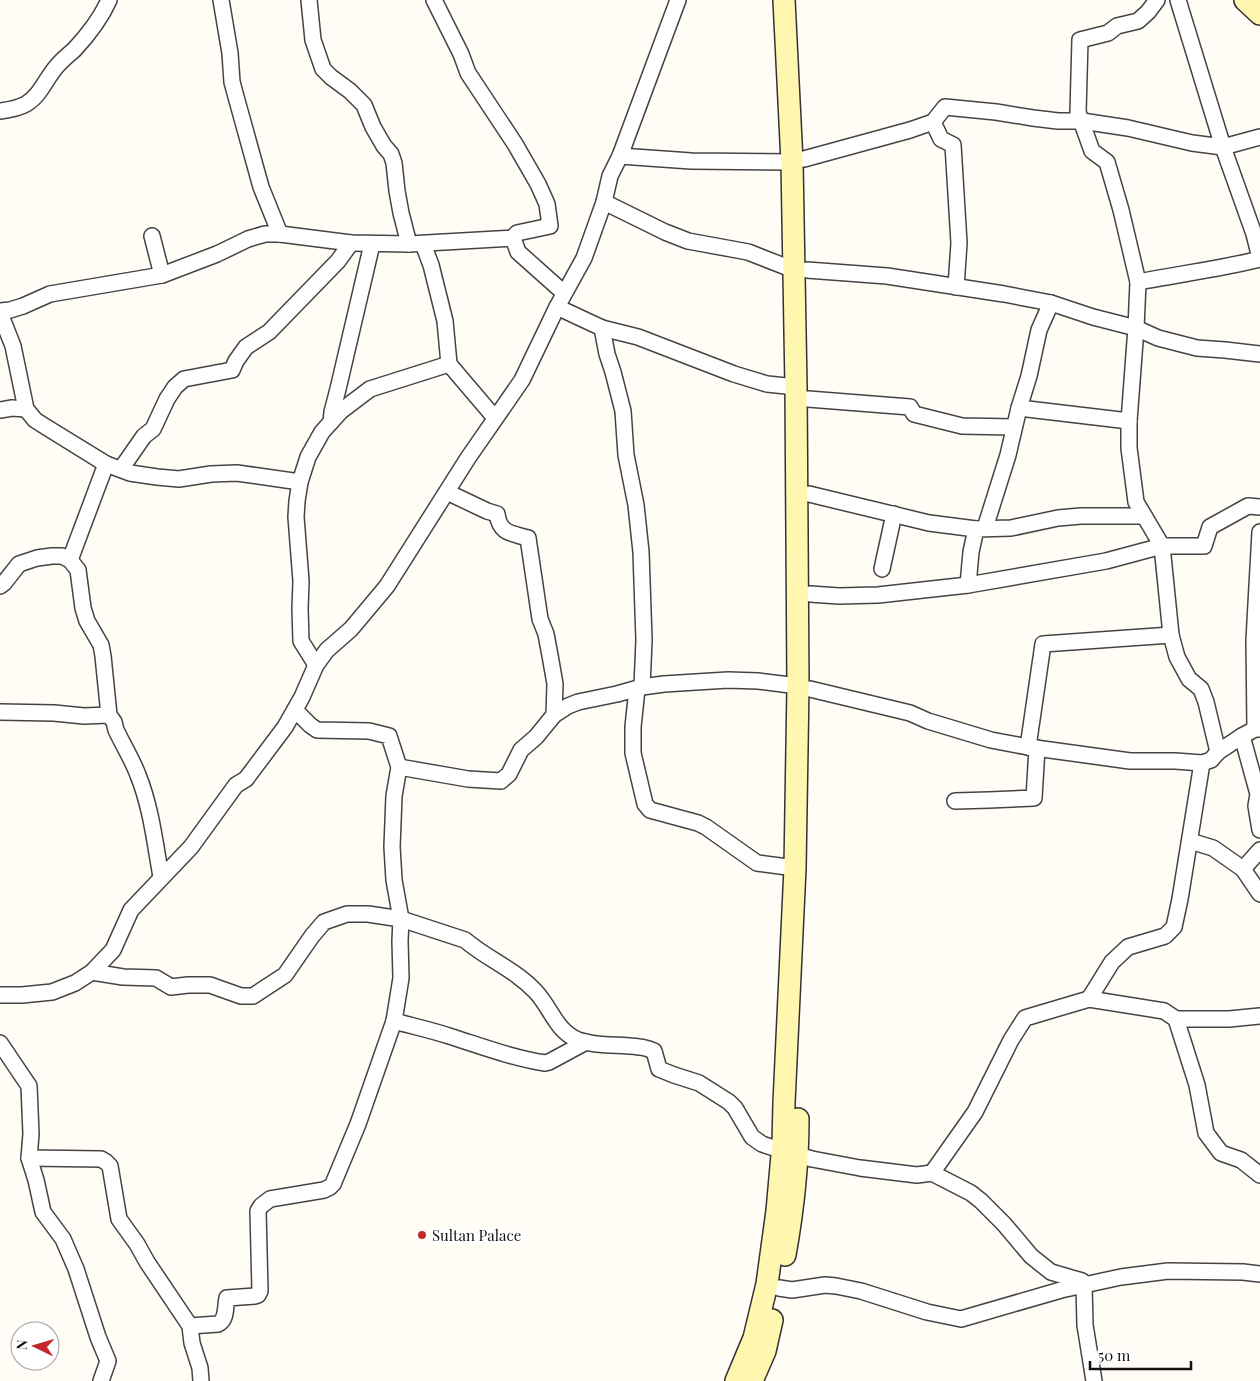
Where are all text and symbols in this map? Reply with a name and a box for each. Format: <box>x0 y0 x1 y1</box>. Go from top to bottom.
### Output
place label: Sultan Palace <box>432 1225 521 1245</box>
marker: Sultan Palace <box>416 1229 428 1241</box>
north arrow <box>10 1321 60 1371</box>
scale bar <box>1090 1338 1191 1370</box>
text: N <box>12 1339 31 1351</box>
text: 50 m <box>1098 1345 1131 1365</box>

